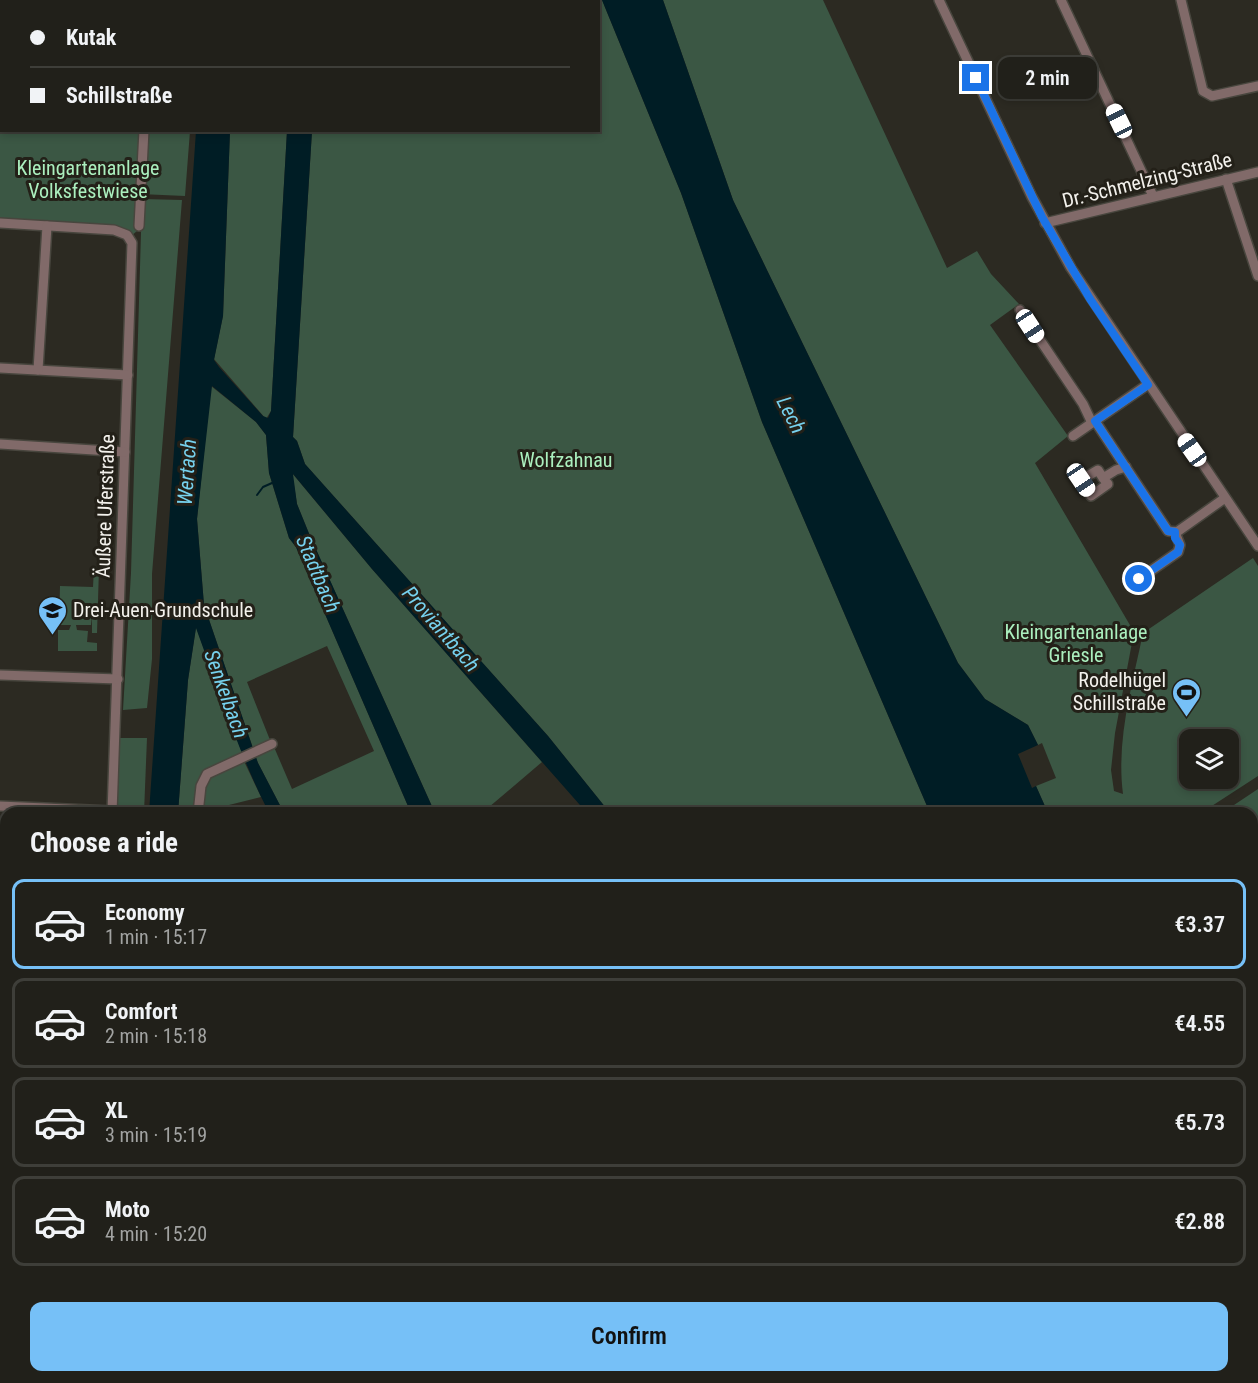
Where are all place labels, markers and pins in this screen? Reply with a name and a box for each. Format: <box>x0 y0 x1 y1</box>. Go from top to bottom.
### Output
school or university icon: Drei-Auen-Grundschule <box>36 594 68 636</box>
place label: Drei-Auen-Grundschule <box>73 598 253 622</box>
place label: Rodelhügel Schillstraße <box>1073 668 1166 715</box>
sports icon: Rodelhügel Schillstraße <box>1171 676 1203 718</box>

